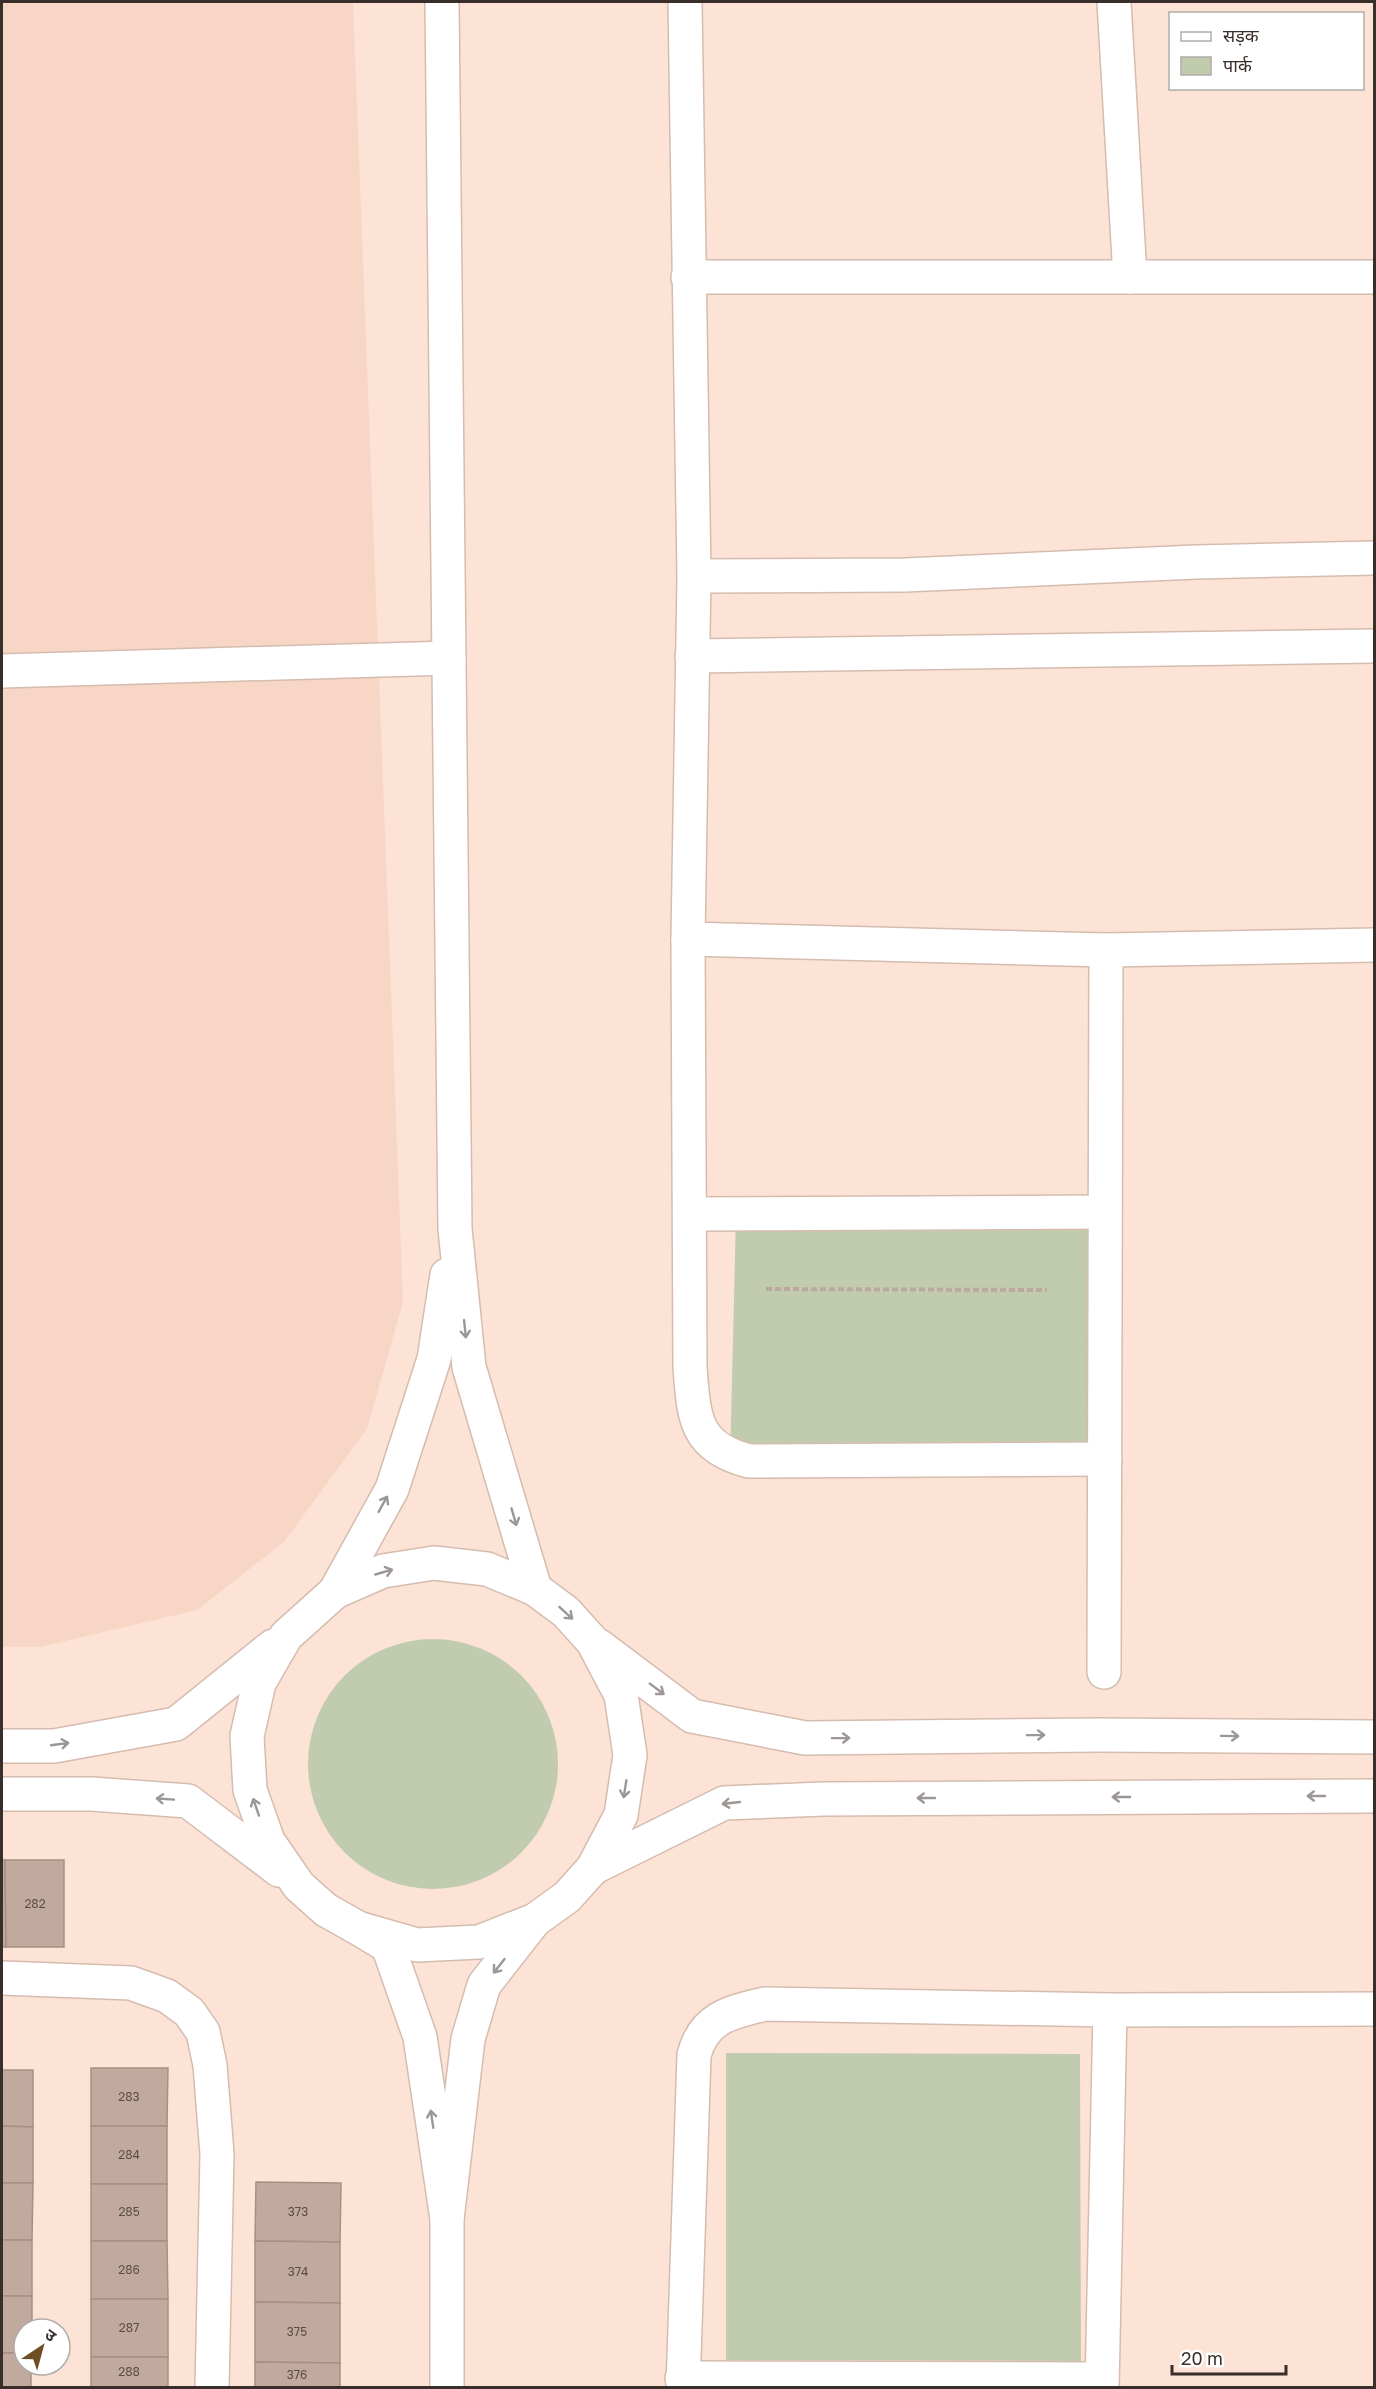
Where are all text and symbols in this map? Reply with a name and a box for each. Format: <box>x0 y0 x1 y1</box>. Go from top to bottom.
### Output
legend <box>1169 12 1364 90</box>
text: सड़क <box>1223 24 1260 46</box>
text: पार्क <box>1223 54 1253 76</box>
one-way arrow <box>460 1318 471 1338</box>
one-way arrow <box>377 1496 389 1513</box>
one-way arrow <box>509 1507 520 1526</box>
one-way arrow <box>374 1566 393 1577</box>
one-way arrow <box>558 1606 573 1620</box>
one-way arrow <box>648 1683 664 1696</box>
one-way arrow <box>1025 1729 1045 1741</box>
one-way arrow <box>1220 1730 1240 1742</box>
one-way arrow <box>830 1732 850 1743</box>
one-way arrow <box>49 1739 69 1750</box>
one-way arrow <box>619 1779 630 1799</box>
one-way arrow <box>1112 1791 1132 1803</box>
one-way arrow <box>1307 1791 1327 1802</box>
one-way arrow <box>917 1792 937 1804</box>
one-way arrow <box>155 1793 175 1804</box>
one-way arrow <box>249 1798 260 1817</box>
one-way arrow <box>722 1798 742 1809</box>
house number: 282 <box>24 1896 46 1911</box>
one-way arrow <box>493 1958 506 1974</box>
house number: 283 <box>118 2089 140 2104</box>
one-way arrow <box>427 2110 438 2130</box>
house number: 284 <box>118 2147 140 2162</box>
house number: 285 <box>118 2204 140 2219</box>
house number: 373 <box>288 2204 308 2219</box>
house number: 286 <box>118 2262 140 2277</box>
house number: 374 <box>288 2264 308 2279</box>
north arrow <box>12 2317 72 2377</box>
house number: 287 <box>119 2320 139 2335</box>
text: उ <box>41 2324 61 2346</box>
house number: 375 <box>287 2324 307 2339</box>
scale bar <box>1172 2338 1286 2376</box>
text: 20 m <box>1181 2347 1223 2369</box>
house number: 288 <box>118 2364 140 2379</box>
house number: 376 <box>287 2367 307 2382</box>

